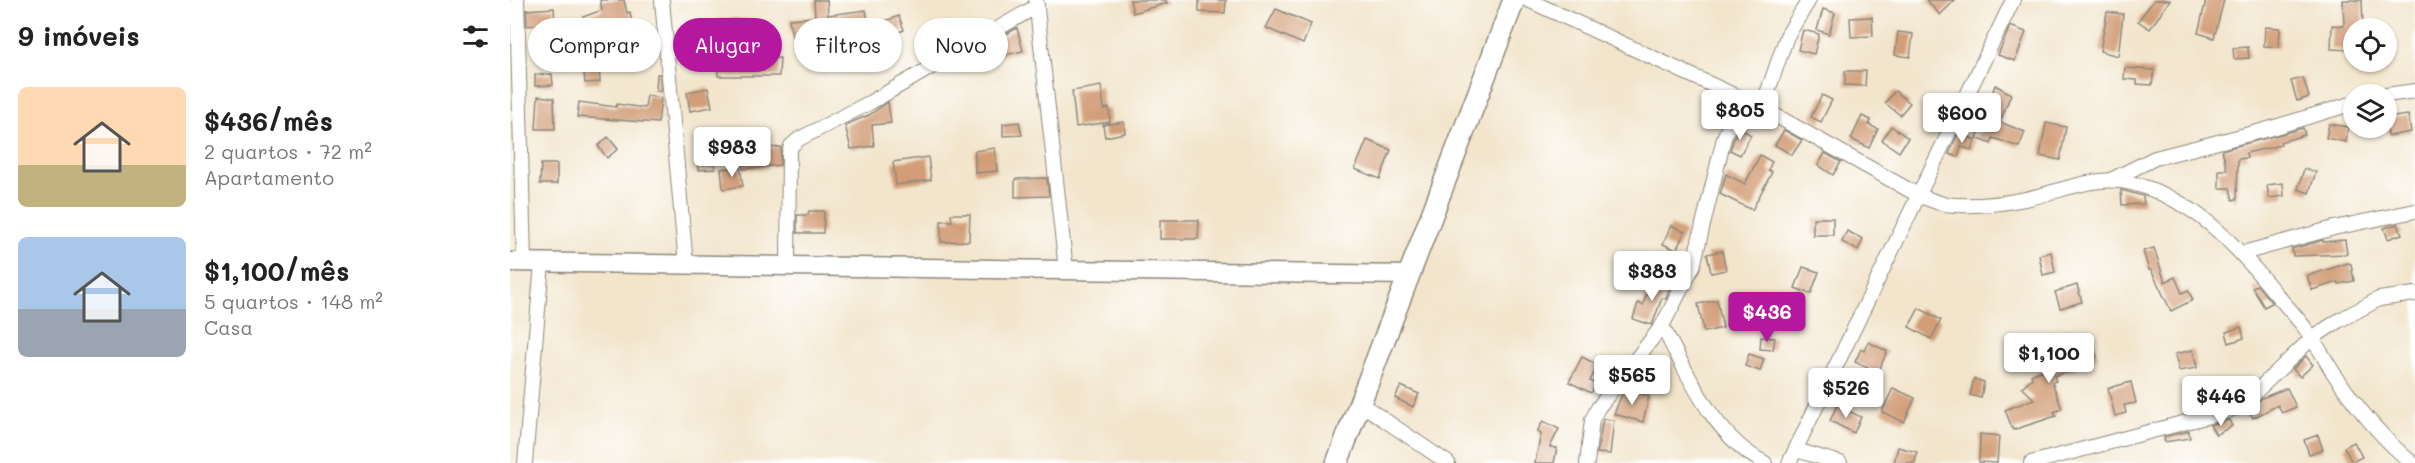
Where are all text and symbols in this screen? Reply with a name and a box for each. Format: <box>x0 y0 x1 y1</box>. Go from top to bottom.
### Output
chip: Comprar <box>528 18 661 72</box>
chip: Alugar <box>673 18 782 72</box>
chip: Filtros <box>794 18 902 72</box>
chip: Novo <box>914 18 1008 72</box>
map controls <box>2343 18 2397 138</box>
button: locate <box>2343 18 2397 72</box>
text: 9 imóveis <box>18 19 140 53</box>
icon: filters <box>459 20 492 53</box>
button: layers <box>2343 84 2397 138</box>
pin: $805 <box>1704 90 1776 141</box>
pin: $600 <box>1926 93 1998 144</box>
text: $805 <box>1715 96 1765 122</box>
text: $600 <box>1937 99 1987 125</box>
text: $436/mês <box>204 104 333 138</box>
icon: home <box>66 111 138 183</box>
pin: $983 <box>696 127 768 178</box>
text: $983 <box>708 133 756 159</box>
text: 2 quartos · 72 m² <box>204 138 372 164</box>
text: Apartamento <box>204 164 334 190</box>
pin: $383 <box>1616 251 1688 302</box>
text: $1,100/mês <box>204 254 349 288</box>
text: $383 <box>1628 257 1676 283</box>
icon: home <box>66 261 138 333</box>
text: 5 quartos · 148 m² <box>204 288 383 314</box>
pin: $436 <box>1731 292 1803 343</box>
text: $436 <box>1742 298 1792 324</box>
text: Casa <box>204 314 253 340</box>
pin: $1,100 <box>2000 333 2098 384</box>
text: $1,100 <box>2018 339 2080 365</box>
pin: $565 <box>1596 355 1668 406</box>
text: $565 <box>1608 361 1656 387</box>
pin: $526 <box>1810 368 1882 419</box>
text: $526 <box>1822 374 1870 400</box>
pin: $446 <box>2185 376 2257 427</box>
text: $446 <box>2196 382 2246 408</box>

